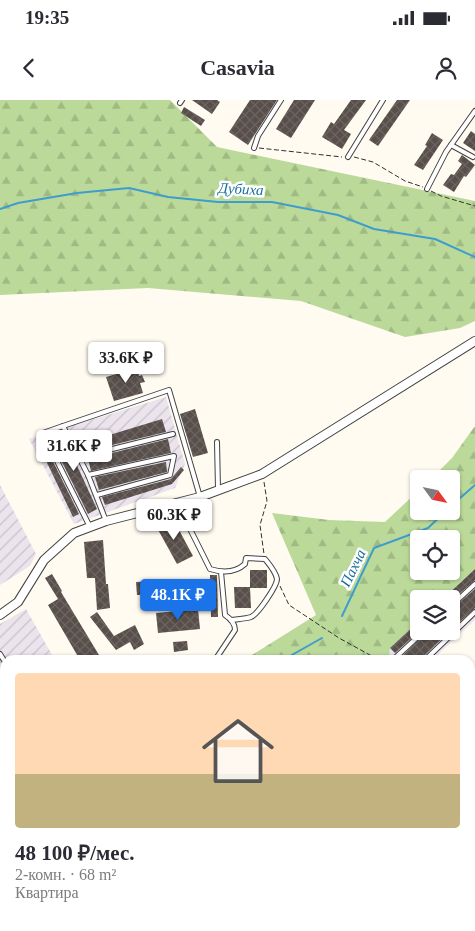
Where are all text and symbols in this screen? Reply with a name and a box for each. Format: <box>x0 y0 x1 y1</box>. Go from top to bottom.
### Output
text: 19:35 <box>25 7 69 28</box>
icon: back <box>15 54 43 82</box>
icon: person <box>432 54 460 82</box>
text: Casavia <box>200 55 275 80</box>
water label: Дубиха <box>216 180 264 198</box>
pin: 33.6K ₽ <box>80 342 172 384</box>
text: 33.6K ₽ <box>99 349 153 366</box>
pin: 31.6K ₽ <box>28 430 120 472</box>
text: 31.6K ₽ <box>47 437 101 454</box>
north arrow <box>410 470 460 520</box>
map controls <box>410 470 460 640</box>
pin: 60.3K ₽ <box>128 498 220 541</box>
text: 60.3K ₽ <box>147 506 201 523</box>
button: locate <box>410 530 460 580</box>
water label: Пахча <box>337 547 369 590</box>
pin: 48.1K ₽ <box>132 578 224 621</box>
text: 48.1K ₽ <box>151 586 205 603</box>
button: layers <box>410 590 460 640</box>
icon: home <box>193 706 283 796</box>
text: 48 100 ₽/мес. <box>15 841 135 865</box>
text: 2-комн. · 68 m² <box>15 866 116 883</box>
text: Квартира <box>15 884 79 901</box>

